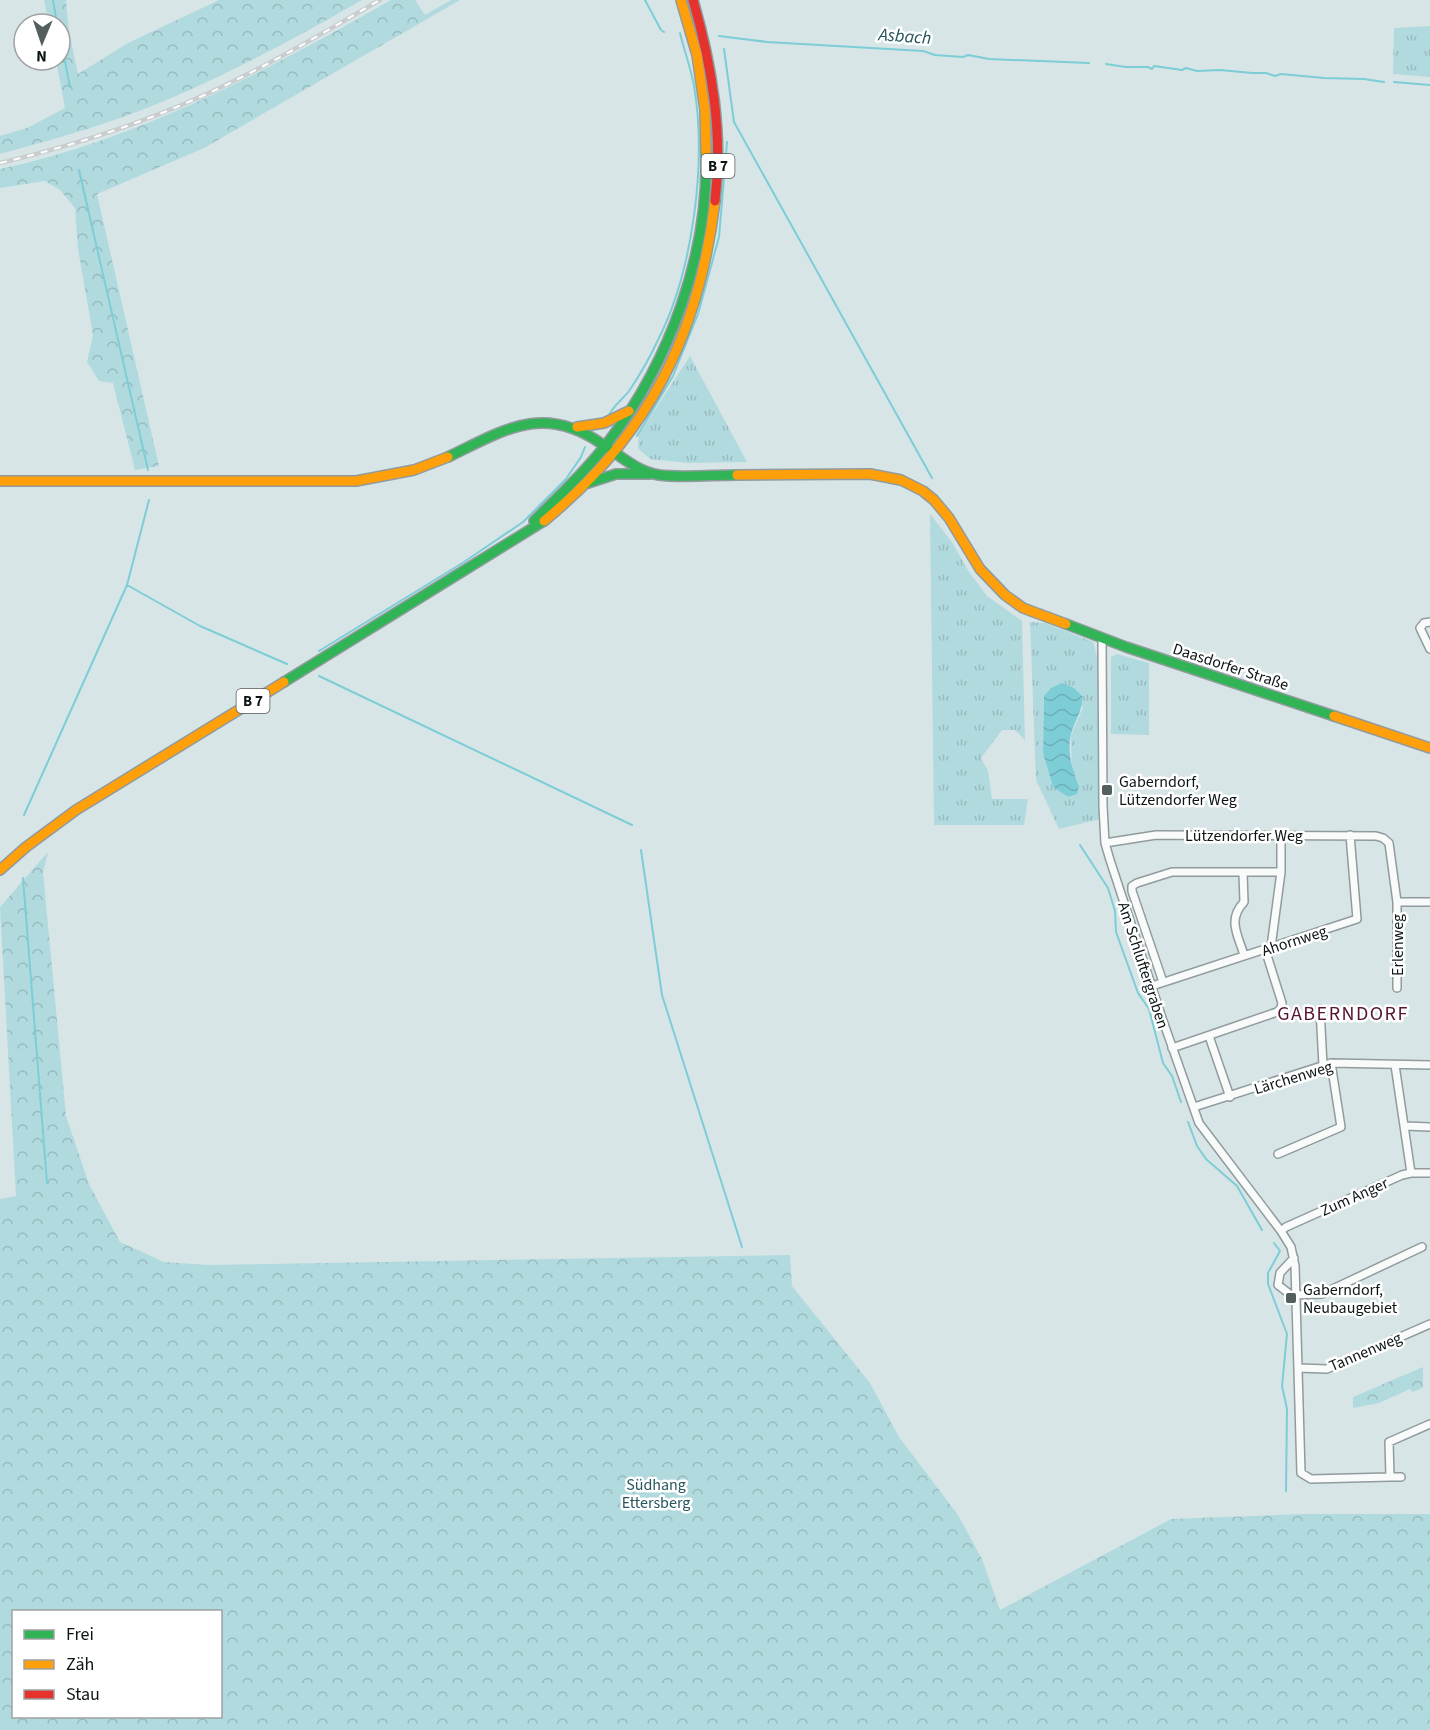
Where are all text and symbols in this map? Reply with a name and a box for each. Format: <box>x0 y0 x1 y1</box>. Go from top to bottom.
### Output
north arrow <box>12 12 72 72</box>
water label: Asbach <box>877 22 932 51</box>
text: N <box>36 45 47 67</box>
road number: B 7 <box>702 154 734 178</box>
street label: Daasdorfer Straße <box>1170 638 1292 696</box>
road number: B 7 <box>236 689 270 713</box>
place label: Gaberndorf, Lützendorfer Weg <box>1119 771 1237 811</box>
marker: Gaberndorf, Lützendorfer Weg <box>1100 783 1114 797</box>
street label: Lützendorfer Weg <box>1185 825 1303 847</box>
street label: Am Schluftergraben <box>1112 899 1174 1031</box>
street label: Erlenweg <box>1387 914 1409 976</box>
street label: Ahornweg <box>1259 920 1330 962</box>
district label: GABERNDORF <box>1277 1000 1409 1028</box>
street label: Lärchenweg <box>1251 1056 1335 1100</box>
street label: Zum Anger <box>1317 1172 1392 1222</box>
place label: Gaberndorf, Neubaugebiet <box>1303 1279 1398 1319</box>
marker: Gaberndorf, Neubaugebiet <box>1284 1291 1298 1305</box>
street label: Tannenweg <box>1326 1327 1405 1377</box>
park label: Südhang Ettersberg <box>622 1474 690 1514</box>
legend <box>12 1610 222 1718</box>
text: Frei <box>66 1622 94 1647</box>
text: Zäh <box>66 1652 94 1677</box>
text: Stau <box>66 1682 100 1707</box>

